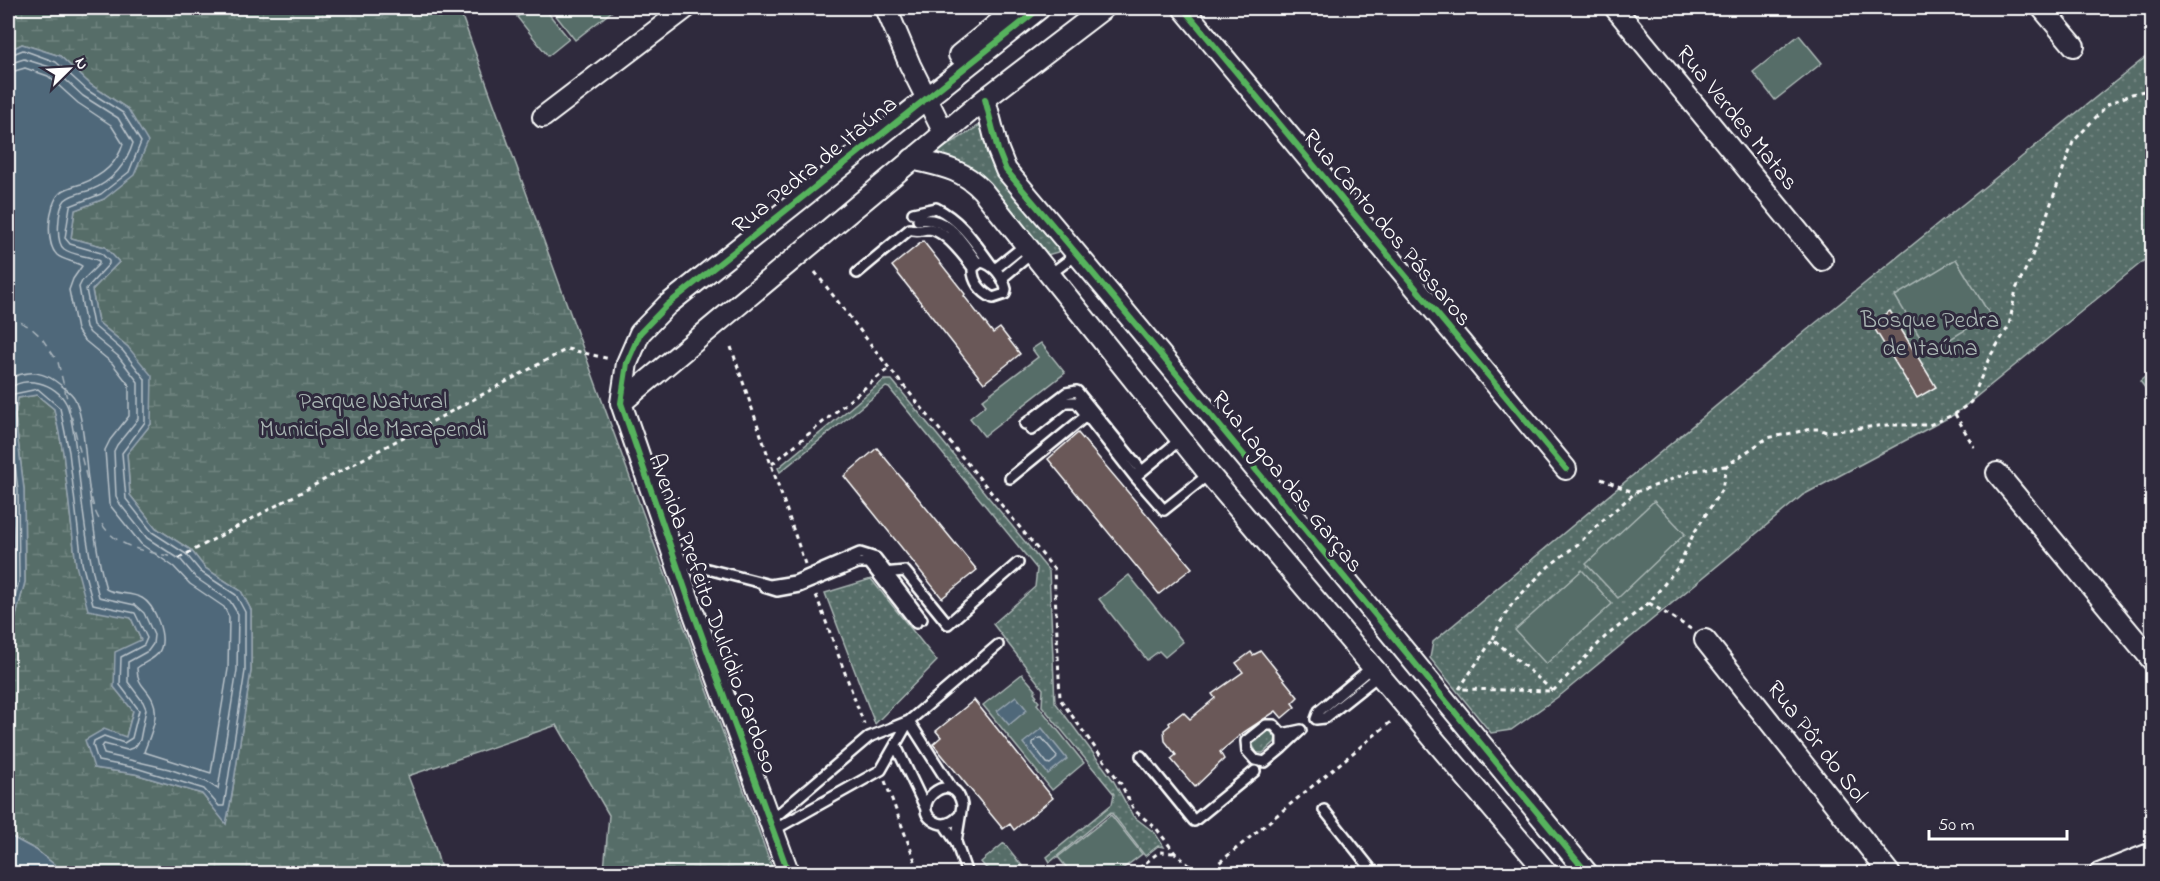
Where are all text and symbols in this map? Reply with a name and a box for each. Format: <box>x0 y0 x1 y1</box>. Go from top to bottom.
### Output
street label: Rua Verdes Matas <box>1666 38 1806 199</box>
north arrow <box>39 39 99 99</box>
text: N <box>68 54 94 74</box>
street label: Rua Pedra de Itaúna <box>725 88 906 244</box>
street label: Rua Canto dos Pássaros <box>1293 122 1479 335</box>
park label: Bosque Pedra de Itaúna <box>1860 304 1999 367</box>
street label: Rua Lagoa das Garças <box>1201 384 1371 581</box>
park label: Parque Natural Municipal de Marapendi <box>259 385 487 448</box>
street label: Avenida Prefeito Dulcídio Cardoso <box>637 449 786 779</box>
street label: Rua Pôr do Sol <box>1757 674 1875 811</box>
scale bar <box>1929 803 2067 841</box>
text: 50 m <box>1938 813 1975 839</box>

